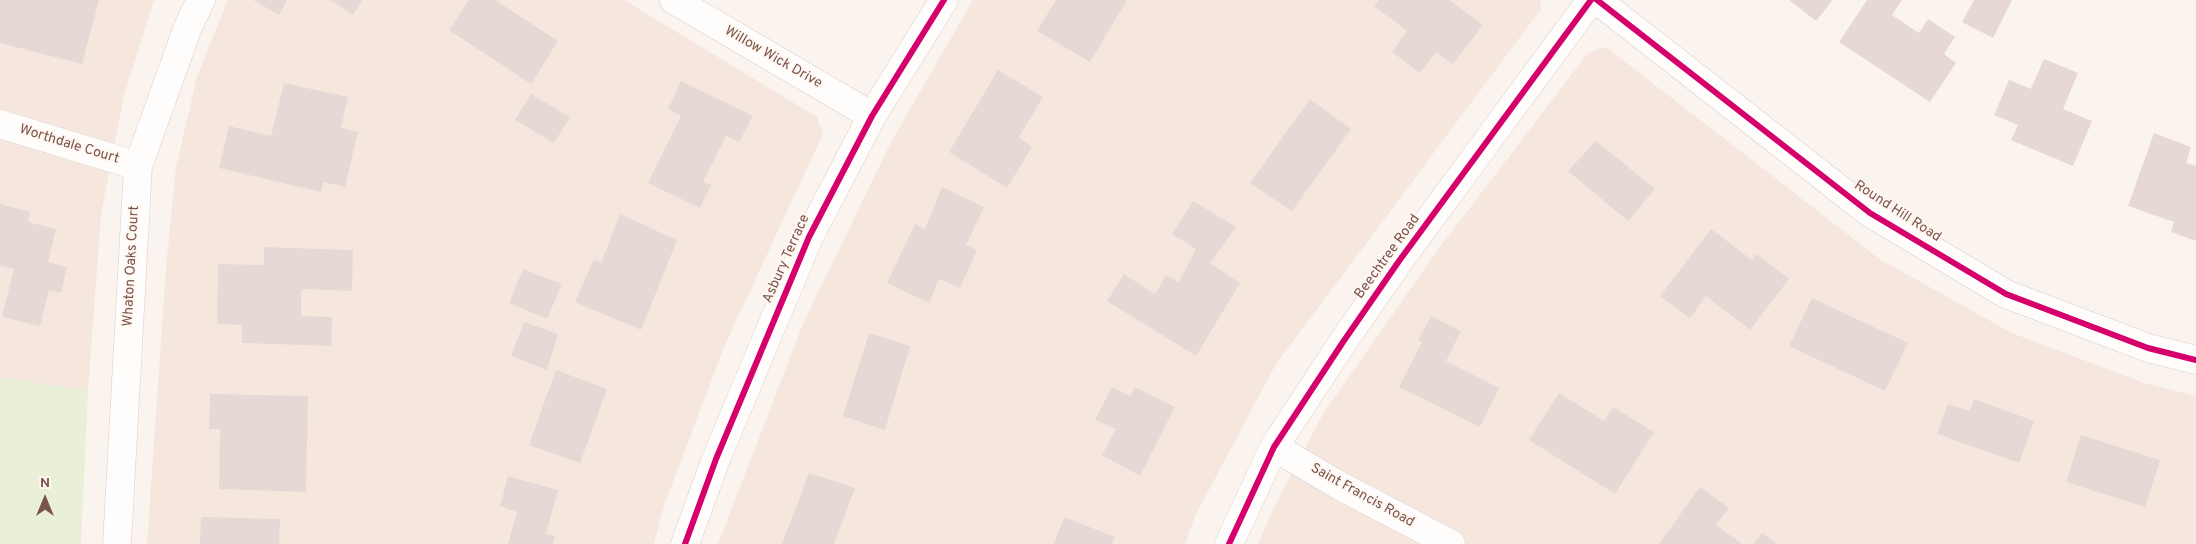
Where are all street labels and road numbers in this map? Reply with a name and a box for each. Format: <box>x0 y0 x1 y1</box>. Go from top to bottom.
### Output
street label: Willow Wick Drive <box>721 23 825 93</box>
street label: Worthdale Court <box>17 122 121 168</box>
street label: Round Hill Road <box>1850 178 1944 246</box>
street label: Whaton Oaks Court <box>120 205 144 327</box>
street label: Beechtree Road <box>1352 211 1424 303</box>
street label: Asbury Terrace <box>760 212 814 306</box>
street label: Saint Francis Road <box>1307 461 1417 531</box>

